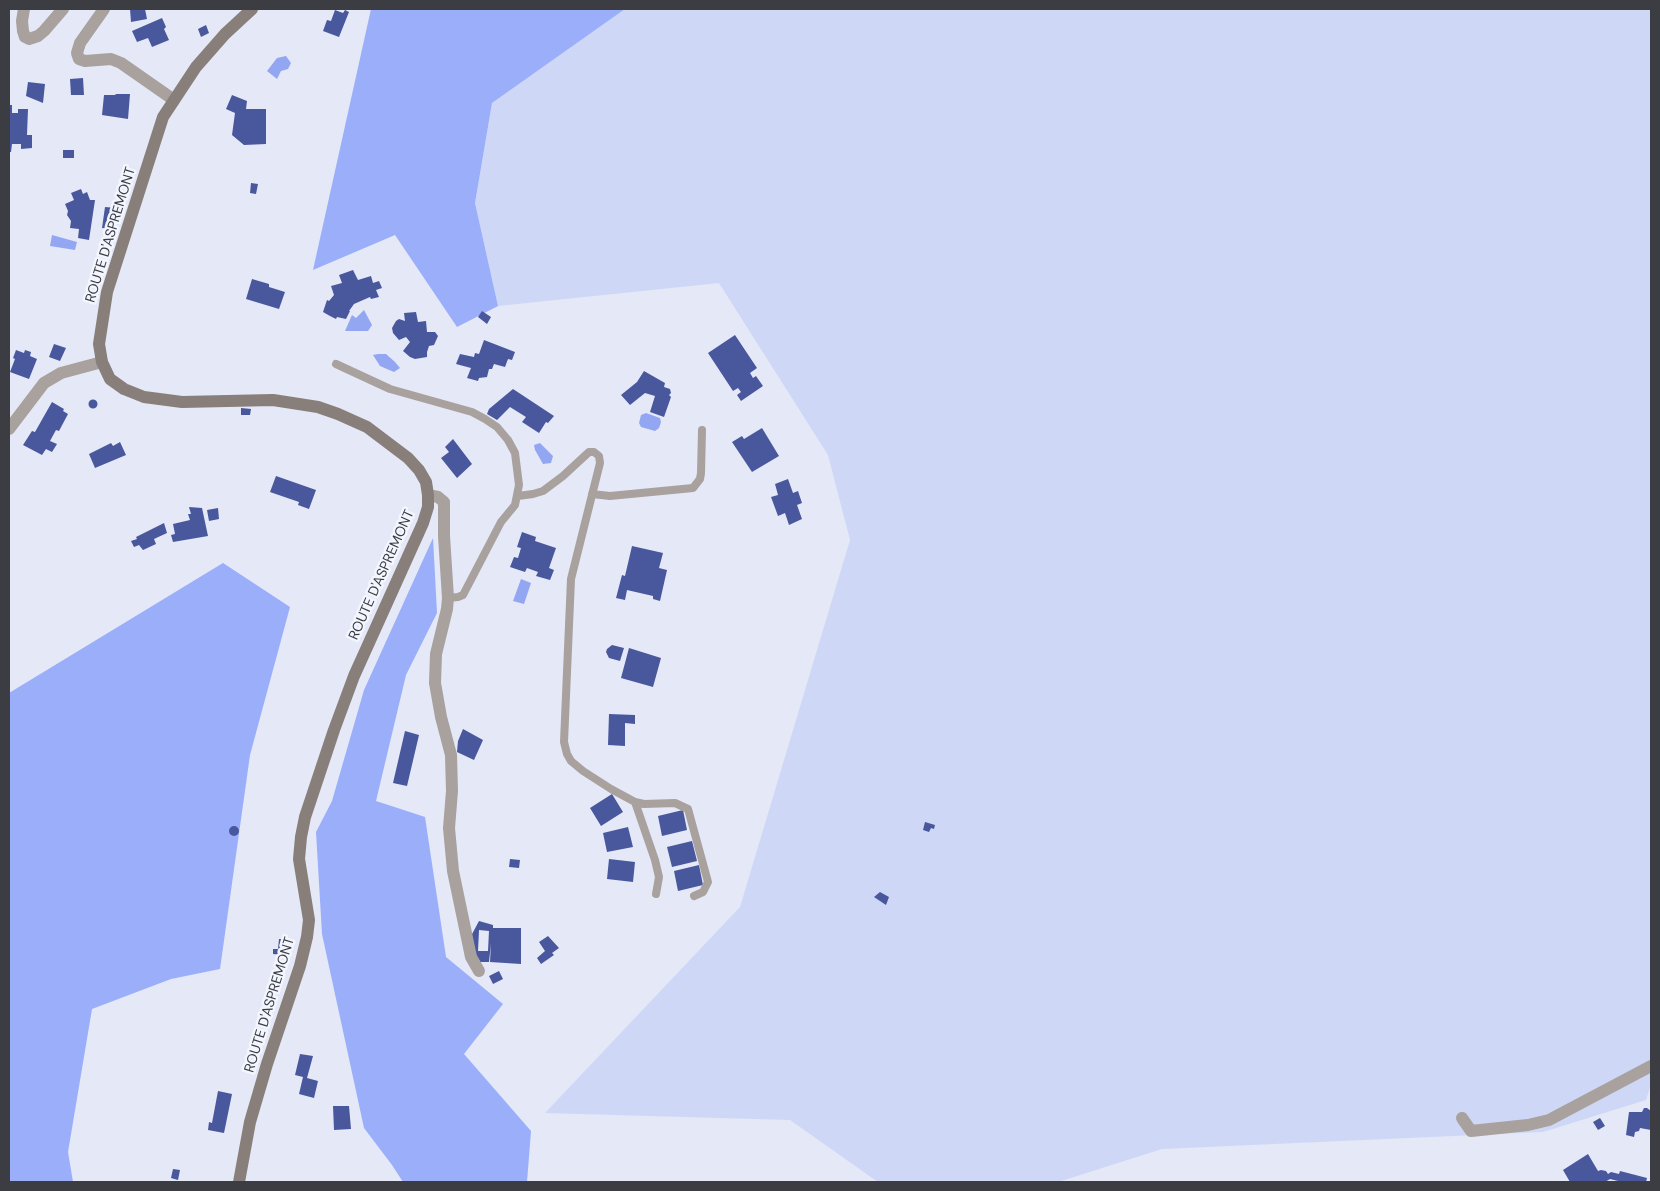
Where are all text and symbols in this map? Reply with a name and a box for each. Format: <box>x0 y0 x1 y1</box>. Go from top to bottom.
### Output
street label: ROUTE D'ASPREMONT <box>82 165 140 305</box>
street label: ROUTE D'ASPREMONT <box>346 507 418 643</box>
street label: ROUTE D'ASPREMONT <box>241 935 299 1075</box>

